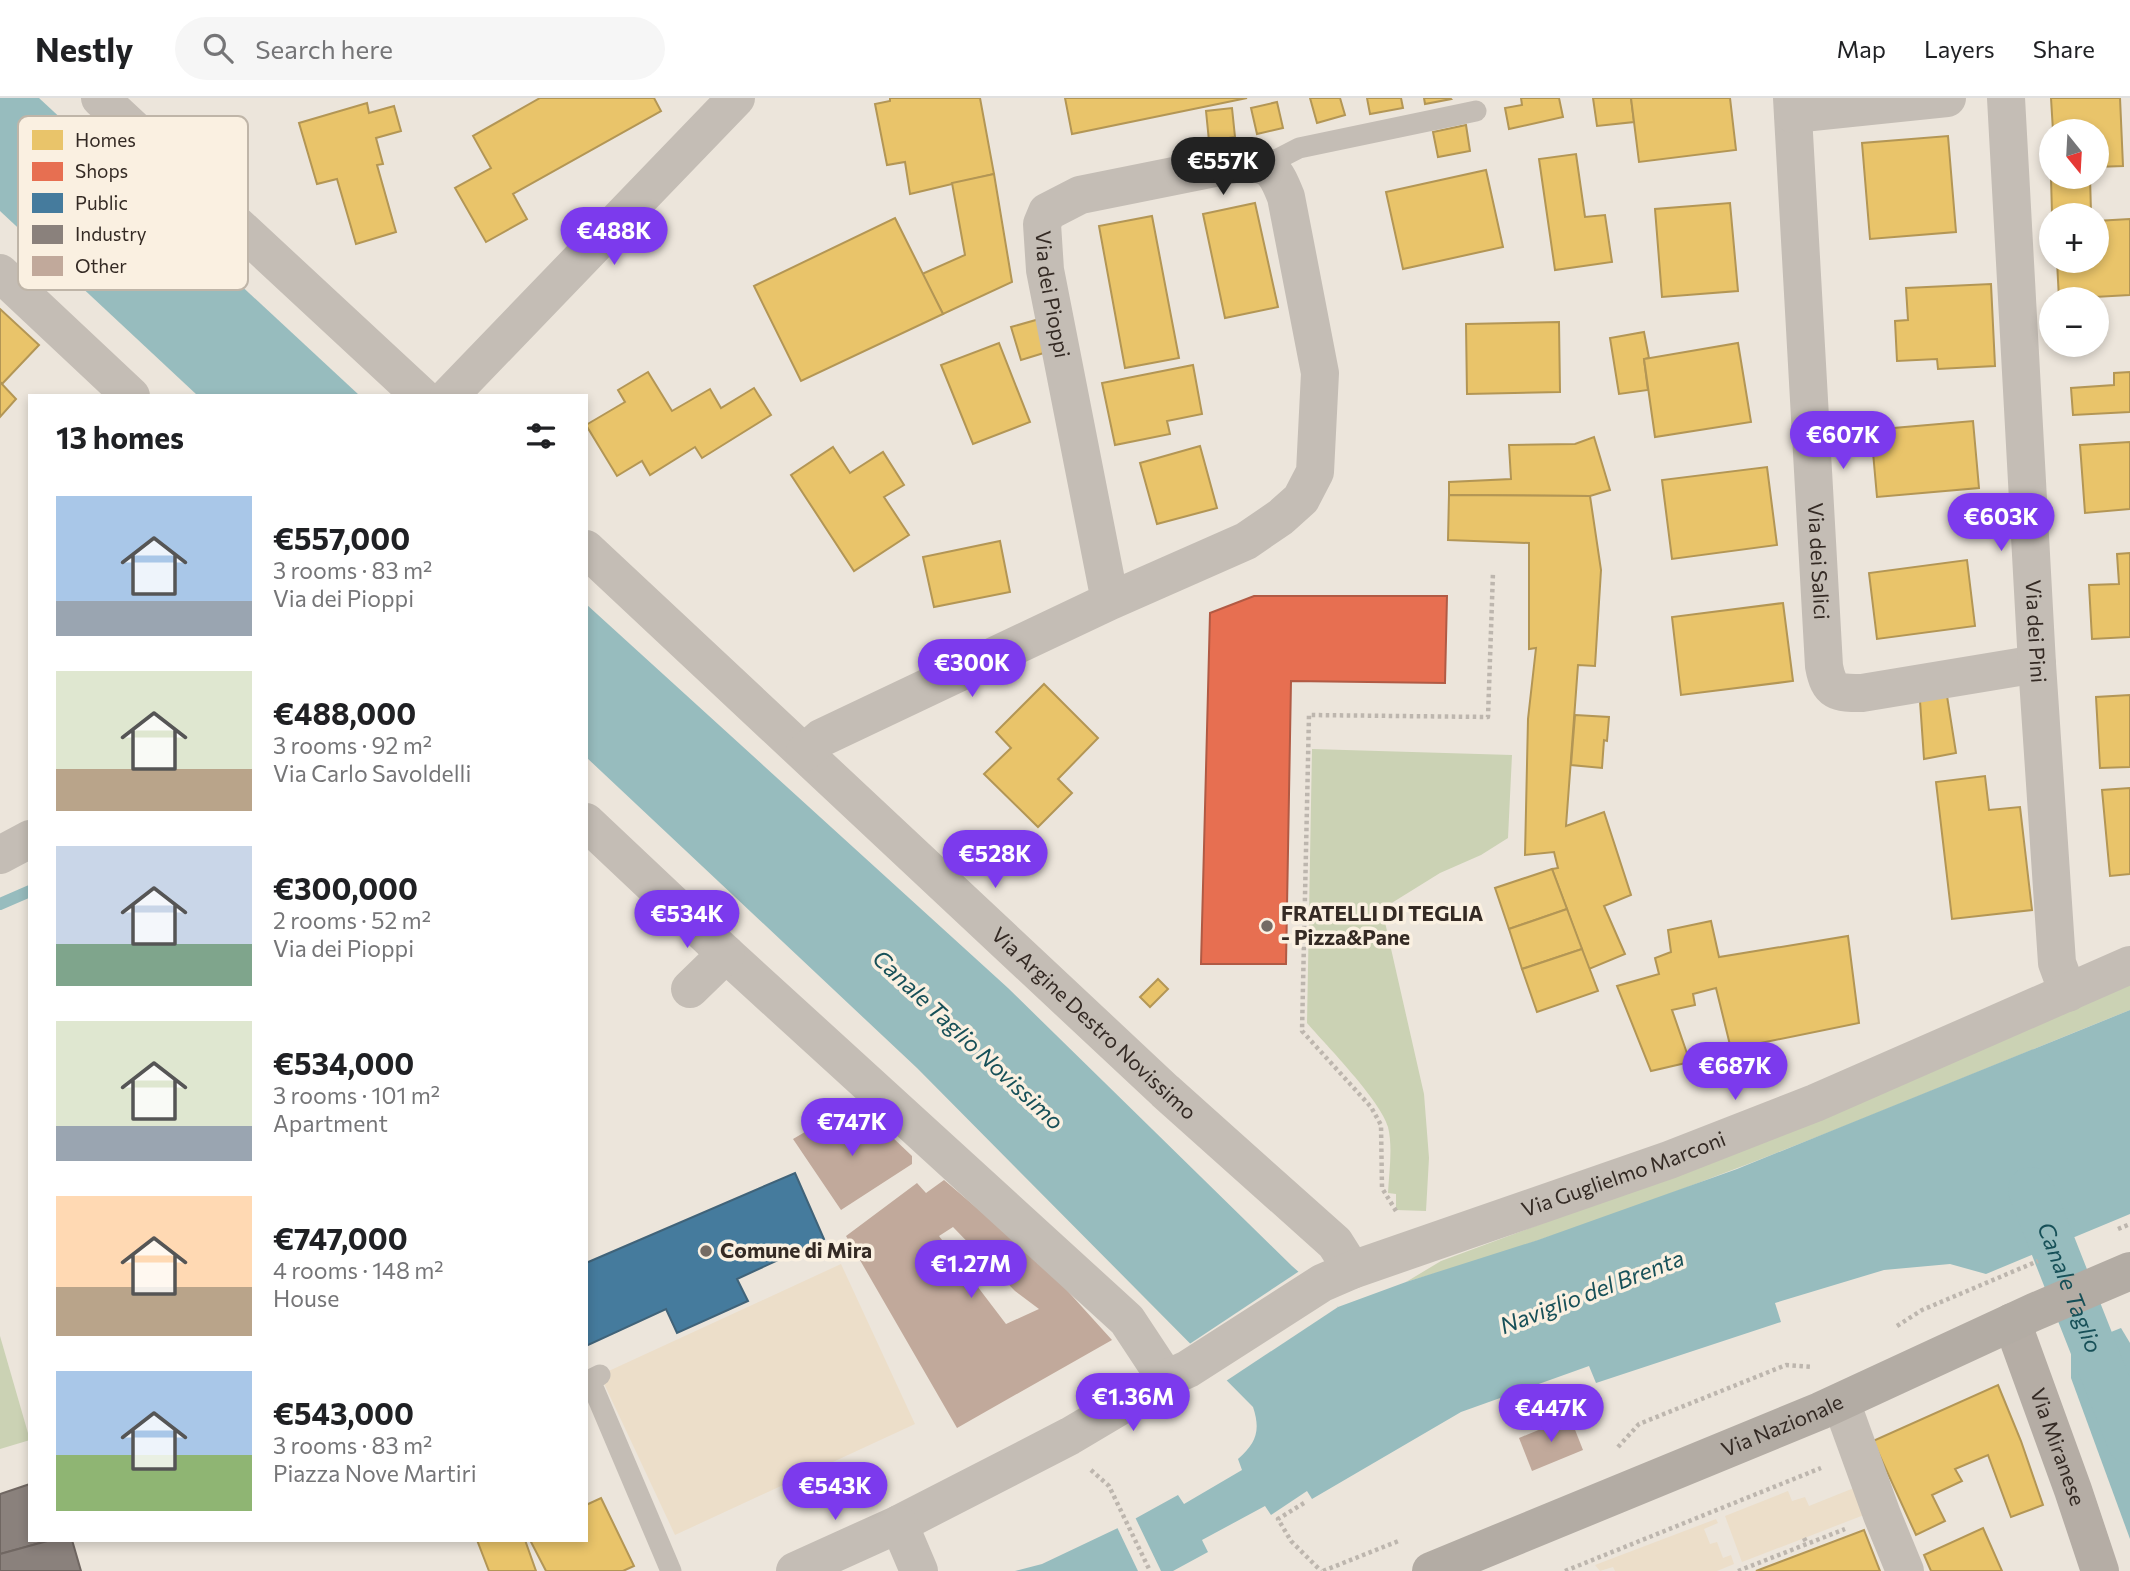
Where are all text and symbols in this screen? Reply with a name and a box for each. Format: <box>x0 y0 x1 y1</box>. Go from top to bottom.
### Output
search box <box>175 17 665 80</box>
text: Nestly <box>35 28 133 69</box>
icon: search <box>199 29 237 67</box>
text: Search here <box>255 33 393 64</box>
text: Map <box>1837 34 1886 63</box>
text: Layers <box>1924 34 1995 63</box>
text: Share <box>2033 34 2095 63</box>
legend <box>18 116 248 290</box>
north arrow <box>2039 119 2109 189</box>
map controls <box>2039 119 2109 357</box>
text: Homes <box>75 128 136 151</box>
pin: €557K <box>1174 138 1272 197</box>
text: €557K <box>1187 146 1259 174</box>
text: Shops <box>75 159 128 182</box>
text: Public <box>75 191 128 214</box>
button: + <box>2039 203 2109 273</box>
pin: €488K <box>565 208 663 267</box>
text: €488K <box>577 216 651 244</box>
text: Industry <box>75 222 147 245</box>
street label: Via dei Pioppi <box>1031 230 1076 360</box>
text: Other <box>75 254 127 277</box>
button: − <box>2039 287 2109 357</box>
pin: €607K <box>1794 412 1892 471</box>
icon: filters <box>522 417 560 455</box>
text: 13 homes <box>56 418 184 455</box>
text: €607K <box>1806 420 1880 448</box>
pin: €603K <box>1952 494 2050 553</box>
street label: Via dei Salici <box>1804 502 1835 620</box>
text: €603K <box>1964 502 2039 530</box>
text: €557,000 <box>273 519 410 556</box>
icon: home <box>112 524 196 608</box>
text: 3 rooms · 83 m² <box>273 556 432 584</box>
street label: Via dei Pini <box>2021 579 2052 684</box>
text: Via dei Pioppi <box>273 584 414 612</box>
pin: €300K <box>923 640 1021 699</box>
text: €300K <box>934 648 1010 676</box>
text: €488,000 <box>273 694 416 731</box>
icon: home <box>112 699 196 783</box>
text: 3 rooms · 92 m² <box>273 731 432 759</box>
text: Via Carlo Savoldelli <box>273 759 471 787</box>
pin: €528K <box>946 830 1044 890</box>
text: €528K <box>959 839 1031 867</box>
text: €300,000 <box>273 869 418 906</box>
icon: home <box>112 874 196 958</box>
pin: €534K <box>638 890 736 950</box>
text: €534K <box>650 899 724 927</box>
place label: FRATELLI DI TEGLIA - Pizza&Pane <box>1281 900 1483 949</box>
text: 2 rooms · 52 m² <box>273 906 431 934</box>
marker: FRATELLI DI TEGLIA - Pizza&Pane <box>1259 918 1275 934</box>
street label: Via Argine Destro Novissimo <box>987 921 1202 1124</box>
text: Via dei Pioppi <box>273 934 414 962</box>
water label: Canale Taglio Novissimo <box>867 943 1070 1135</box>
pin: €687K <box>1686 1042 1784 1102</box>
text: €534,000 <box>273 1044 414 1081</box>
icon: home <box>112 1049 196 1133</box>
text: €687K <box>1698 1051 1772 1079</box>
text: 3 rooms · 101 m² <box>273 1081 440 1109</box>
pin: €747K <box>803 1098 901 1158</box>
text: €747K <box>817 1107 887 1135</box>
text: Apartment <box>273 1109 388 1137</box>
street label: Via Guglielmo Marconi <box>1518 1125 1729 1221</box>
water label: Canale Taglio <box>2032 1218 2109 1357</box>
text: €747,000 <box>273 1219 408 1256</box>
icon: home <box>112 1224 196 1308</box>
place label: Comune di Mira <box>720 1237 872 1262</box>
pin: €1.27M <box>914 1240 1028 1300</box>
marker: Comune di Mira <box>698 1243 714 1259</box>
water label: Naviglio del Brenta <box>1496 1243 1688 1339</box>
text: €1.27M <box>931 1249 1011 1277</box>
text: 4 rooms · 148 m² <box>273 1256 444 1284</box>
text: House <box>273 1284 339 1312</box>
pin: €1.36M <box>1076 1374 1190 1433</box>
text: €1.36M <box>1092 1382 1174 1410</box>
pin: €447K <box>1502 1384 1600 1444</box>
street label: Via Miranese <box>2026 1384 2091 1509</box>
street label: Via Nazionale <box>1717 1388 1847 1461</box>
text: €447K <box>1515 1393 1587 1421</box>
text: €543,000 <box>273 1394 414 1431</box>
icon: home <box>112 1399 196 1483</box>
text: 3 rooms · 83 m² <box>273 1431 432 1459</box>
text: Piazza Nove Martiri <box>273 1459 477 1487</box>
pin: €543K <box>786 1462 884 1522</box>
text: €543K <box>798 1471 872 1499</box>

